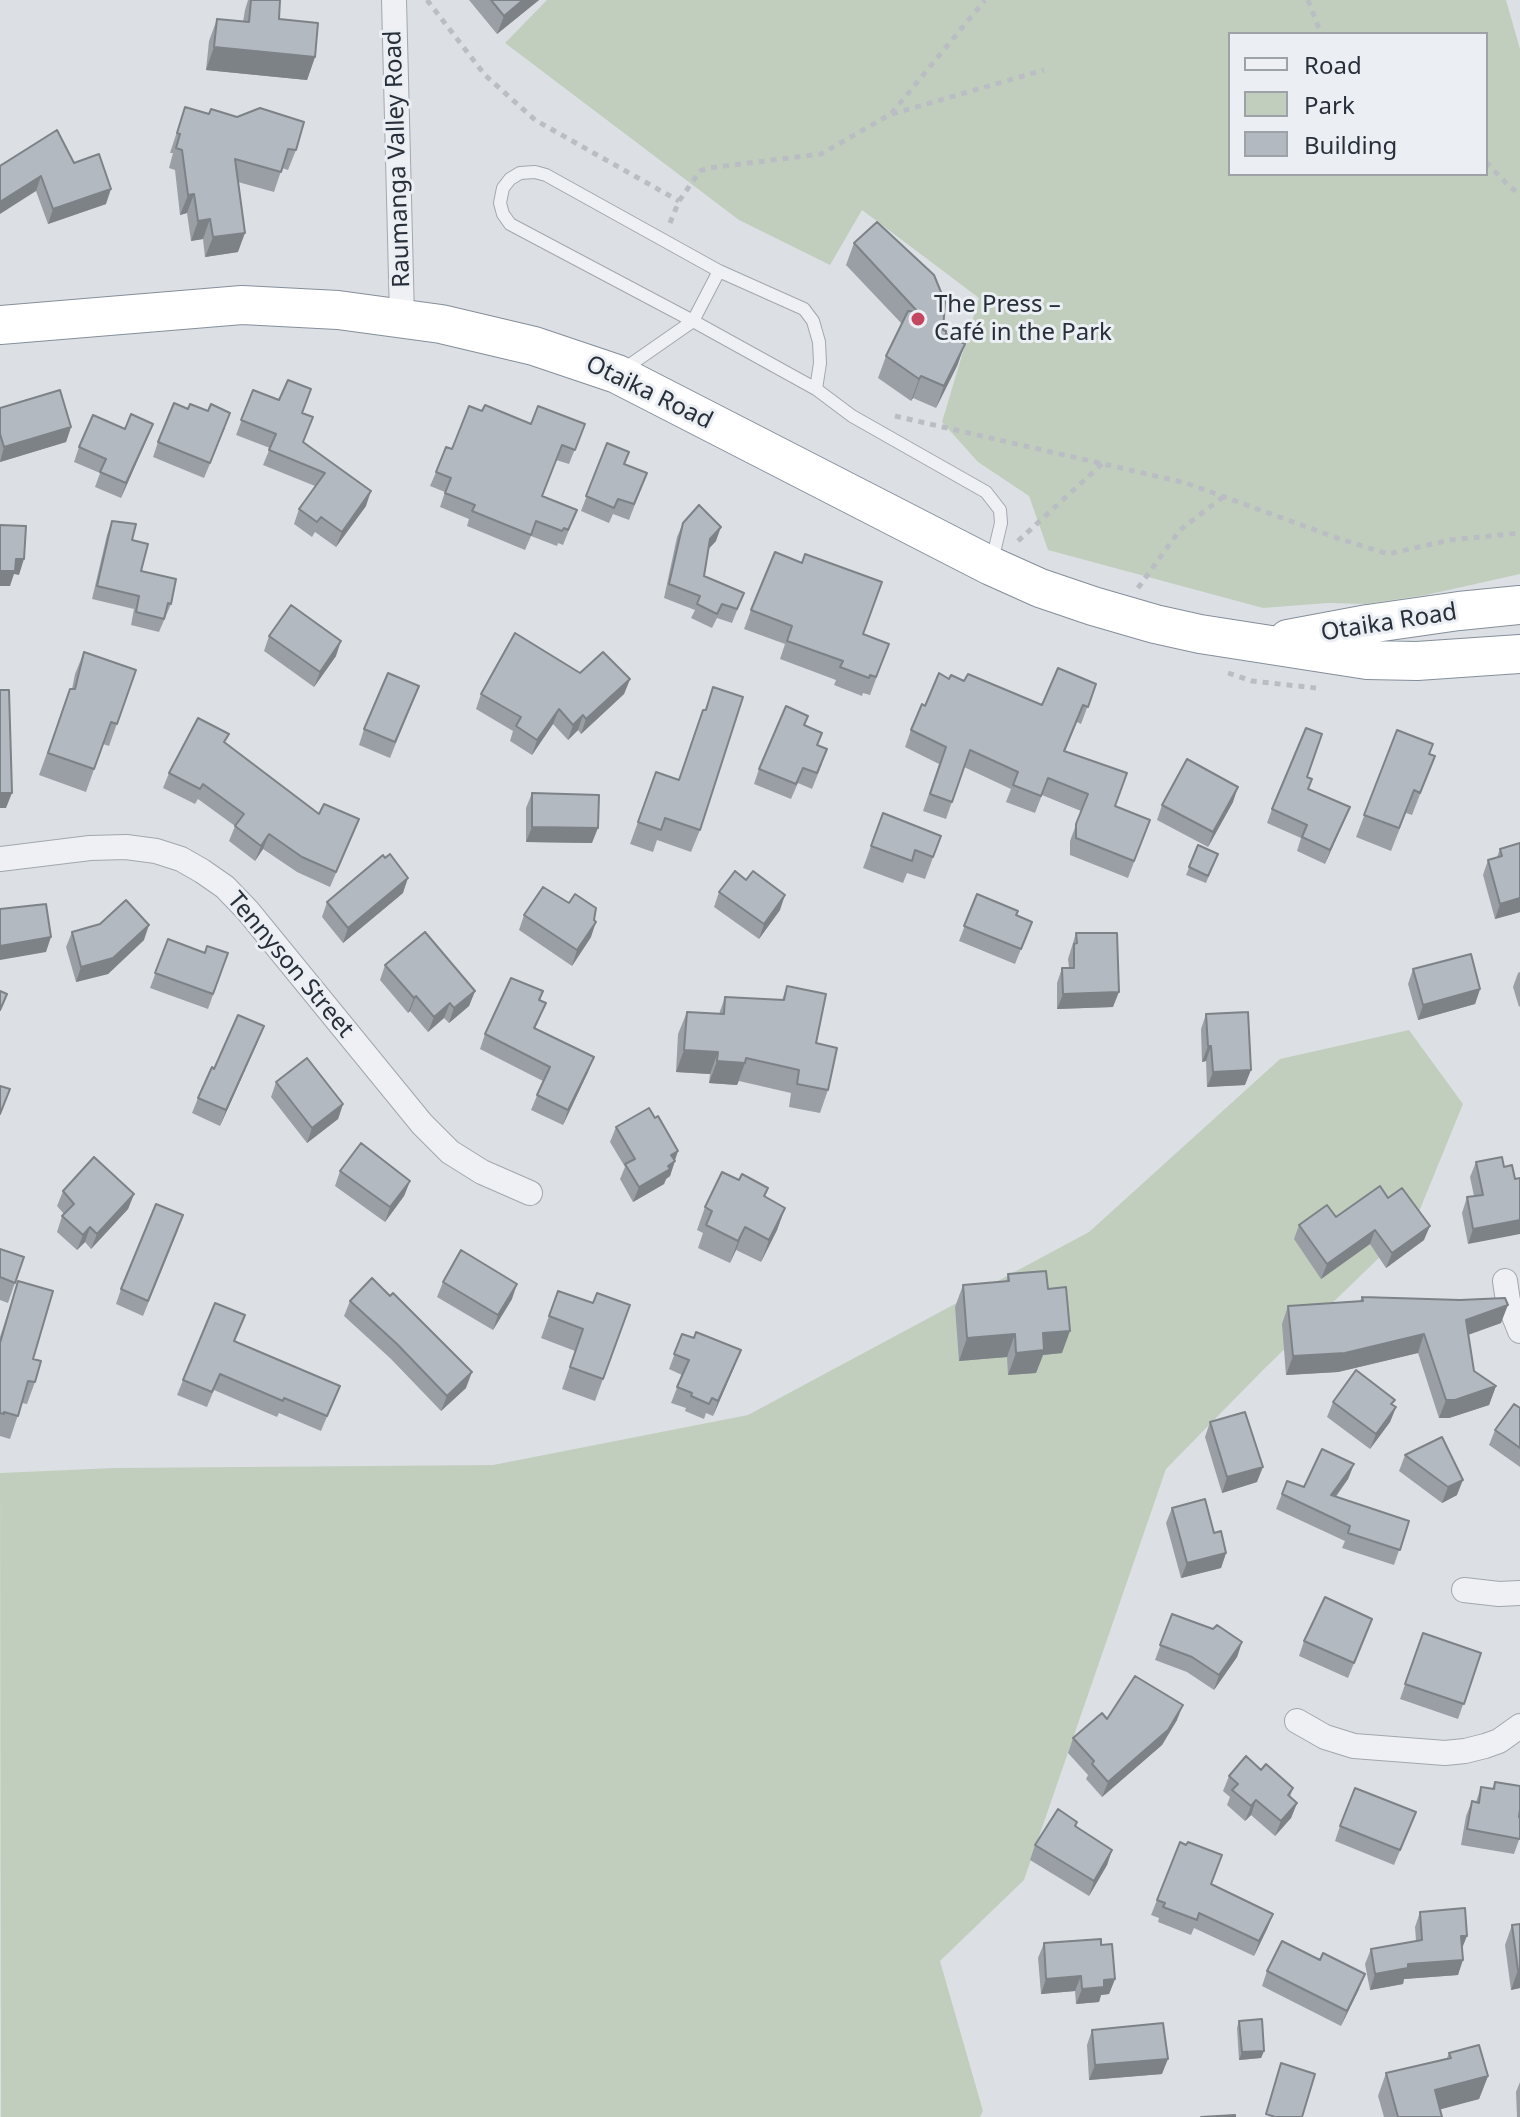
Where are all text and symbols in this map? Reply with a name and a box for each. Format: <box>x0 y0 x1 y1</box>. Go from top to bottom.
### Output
street label: Raumanga Valley Road <box>379 30 417 288</box>
legend <box>1228 32 1488 176</box>
text: Road <box>1304 48 1362 81</box>
text: Park <box>1304 88 1355 121</box>
text: Building <box>1304 128 1397 161</box>
place label: The Press – Café in the Park <box>934 291 1112 347</box>
marker: The Press – Café in the Park <box>909 310 927 328</box>
street label: Otaika Road <box>581 350 717 436</box>
street label: Otaika Road <box>1319 598 1459 648</box>
street label: Tennyson Street <box>221 886 359 1044</box>

